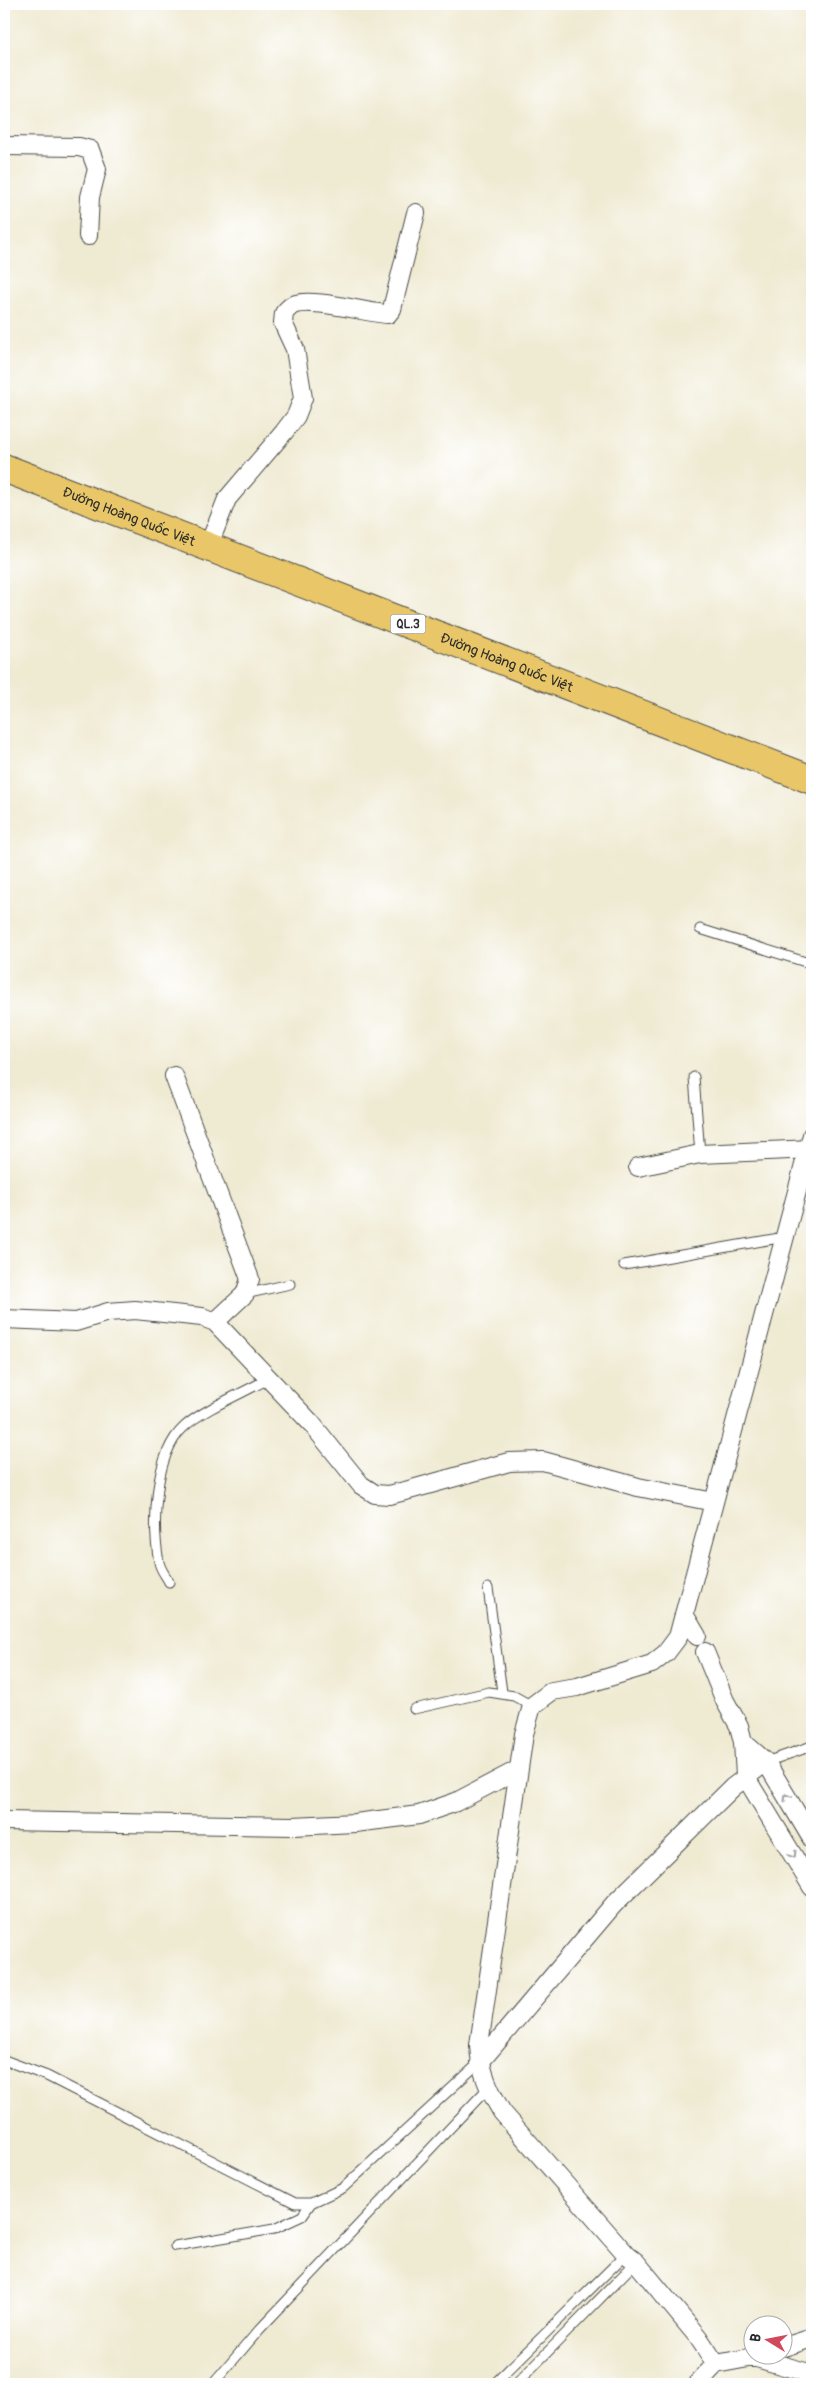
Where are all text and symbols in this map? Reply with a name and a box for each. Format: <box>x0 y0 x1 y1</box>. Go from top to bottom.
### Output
street label: Đường Hoàng Quốc Việt <box>60 483 198 550</box>
road number: QL.3 <box>390 614 426 634</box>
street label: Đường Hoàng Quốc Việt <box>438 629 576 696</box>
one-way arrow <box>783 1793 793 1802</box>
one-way arrow <box>786 1849 796 1858</box>
north arrow <box>744 2316 794 2366</box>
text: B <box>747 2332 765 2343</box>

